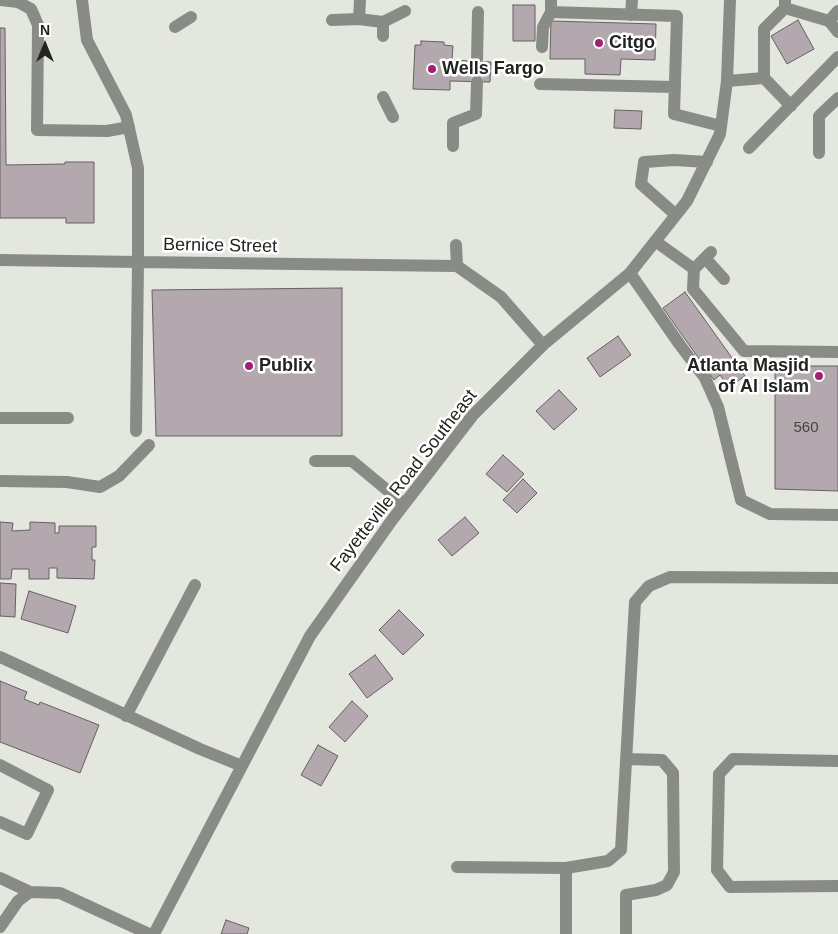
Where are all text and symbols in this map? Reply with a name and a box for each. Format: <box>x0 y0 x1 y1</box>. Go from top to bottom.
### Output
north arrow <box>20 20 70 70</box>
text: N <box>40 22 50 38</box>
place label: Citgo <box>609 32 655 54</box>
marker: Citgo <box>593 37 605 49</box>
place label: Wells Fargo <box>442 58 544 80</box>
marker: Wells Fargo <box>426 63 438 75</box>
street label: Bernice Street <box>163 234 277 258</box>
place label: Publix <box>259 355 313 377</box>
place label: Atlanta Masjid of Al Islam <box>687 355 809 398</box>
marker: Publix <box>243 360 255 372</box>
marker: Atlanta Masjid of Al Islam <box>813 370 825 382</box>
street label: Fayetteville Road Southeast <box>326 386 482 576</box>
house number: 560 <box>793 419 819 437</box>

